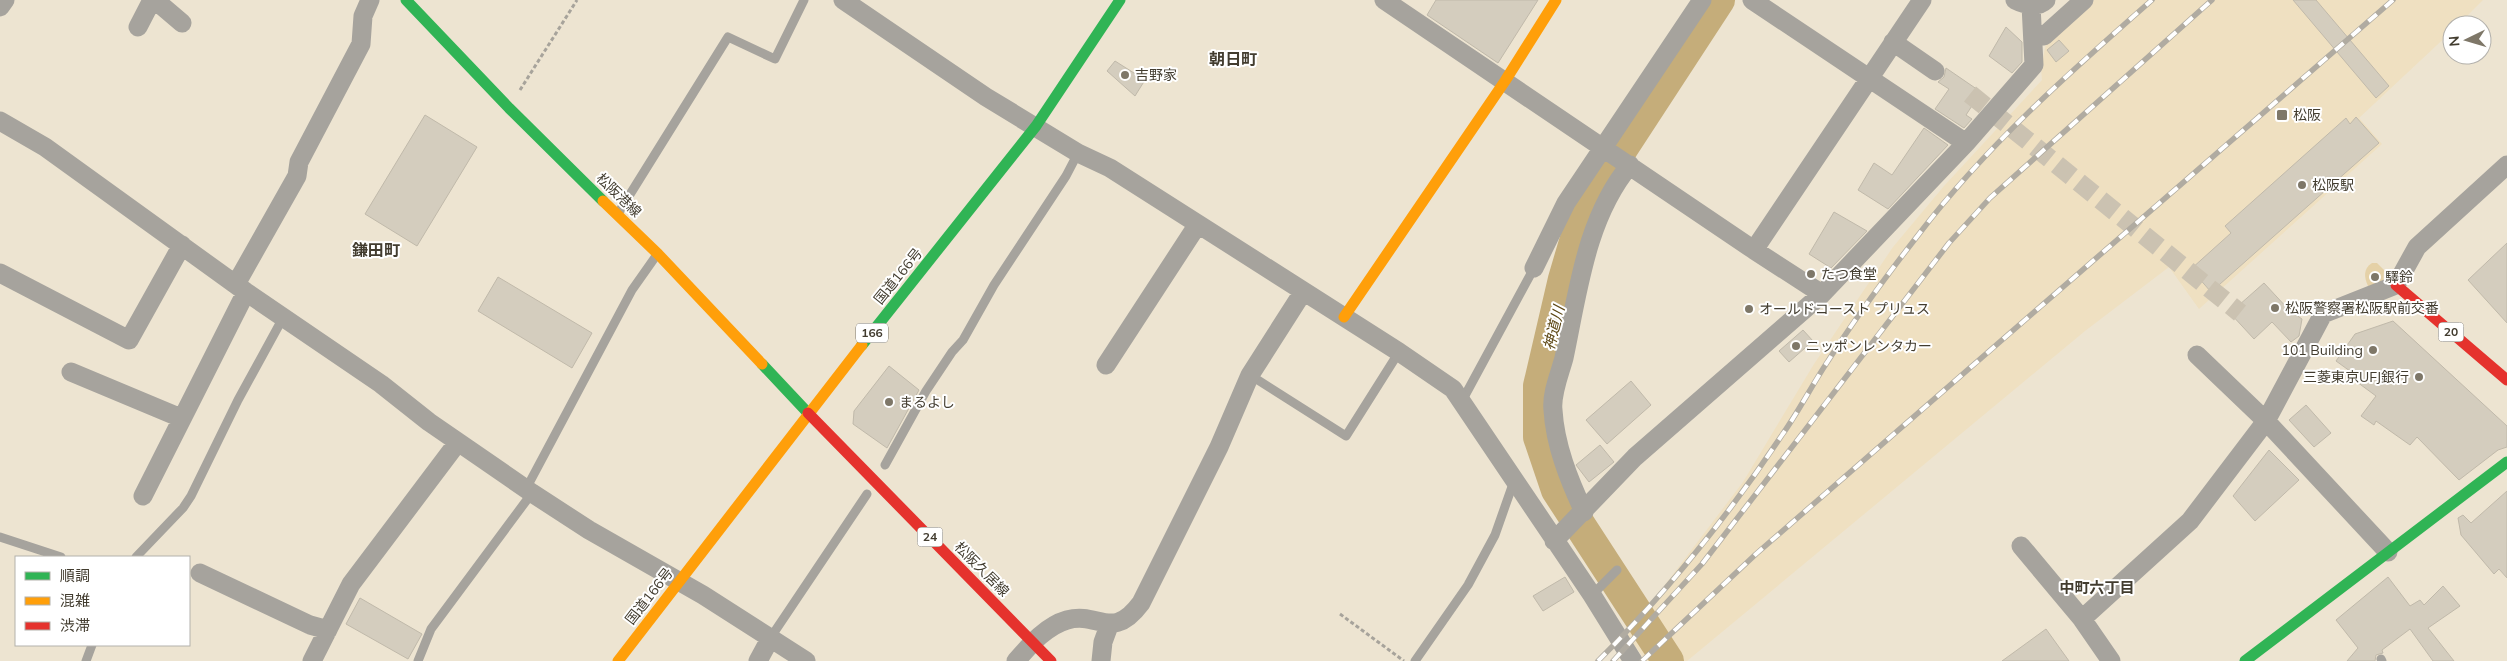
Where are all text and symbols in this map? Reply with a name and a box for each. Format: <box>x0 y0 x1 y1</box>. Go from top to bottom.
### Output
north arrow <box>2442 15 2492 65</box>
text: N <box>2445 35 2463 47</box>
district label: 朝日町 <box>1209 49 1257 69</box>
place label: 吉野家 <box>1135 66 1177 84</box>
marker: 吉野家 <box>1119 69 1131 81</box>
place label: 松阪 <box>2293 106 2321 124</box>
marker: 松阪 <box>2275 108 2289 122</box>
street label: 松阪港線 <box>593 169 645 221</box>
place label: 松阪駅 <box>2312 176 2354 194</box>
marker: 松阪駅 <box>2296 179 2308 191</box>
district label: 鎌田町 <box>352 240 400 260</box>
street label: 国道166号 <box>870 244 926 308</box>
place label: たつ食堂 <box>1821 265 1877 283</box>
marker: たつ食堂 <box>1805 268 1817 280</box>
place label: 驛鈴 <box>2385 268 2413 286</box>
marker: 驛鈴 <box>2369 271 2381 283</box>
place label: 松阪警察署松阪駅前交番 <box>2285 299 2439 317</box>
place label: オールドコースト プリュス <box>1759 300 1930 318</box>
water label: 神道川 <box>1539 302 1569 352</box>
marker: 松阪警察署松阪駅前交番 <box>2269 302 2281 314</box>
marker: オールドコースト プリュス <box>1743 303 1755 315</box>
road number: 20 <box>2438 322 2464 342</box>
road number: 166 <box>856 323 888 342</box>
place label: ニッポンレンタカー <box>1806 337 1932 355</box>
marker: ニッポンレンタカー <box>1790 340 1802 352</box>
place label: 101 Building <box>2282 341 2363 359</box>
marker: 101 Building <box>2367 344 2379 356</box>
place label: 三菱東京UFJ銀行 <box>2303 368 2409 386</box>
marker: 三菱東京UFJ銀行 <box>2413 371 2425 383</box>
place label: まるよし <box>899 393 955 411</box>
marker: まるよし <box>883 396 895 408</box>
road number: 24 <box>918 528 942 546</box>
street label: 松阪久居線 <box>951 538 1013 600</box>
legend <box>15 556 190 646</box>
street label: 国道166号 <box>621 564 677 628</box>
text: 順調 <box>60 566 90 585</box>
district label: 中町六丁目 <box>2059 578 2135 597</box>
text: 混雑 <box>60 591 90 610</box>
text: 渋滞 <box>60 616 90 635</box>

